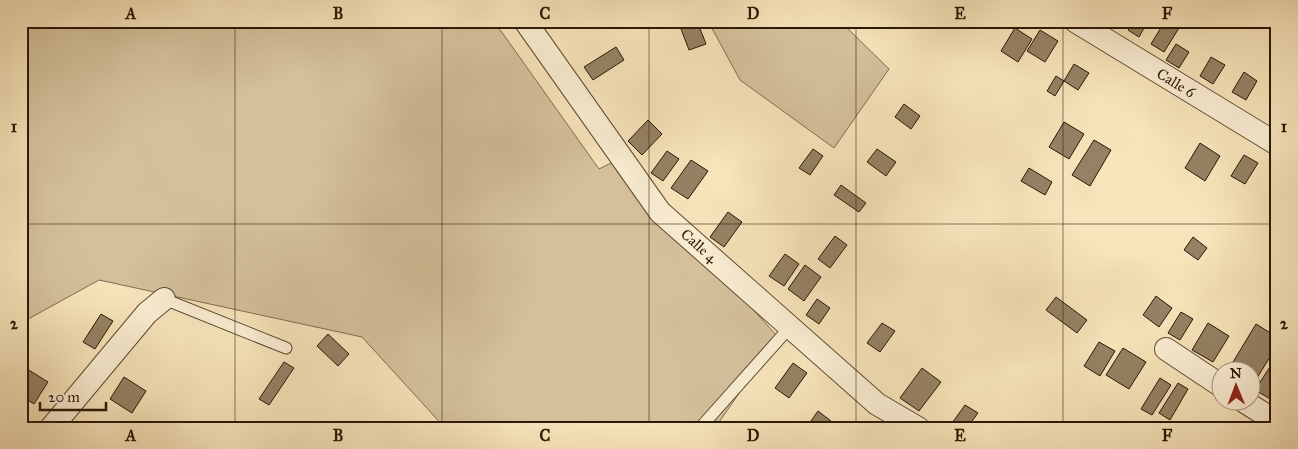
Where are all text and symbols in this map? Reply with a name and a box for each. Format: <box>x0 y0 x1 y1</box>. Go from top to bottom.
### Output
text: A <box>125 4 137 23</box>
text: B <box>333 4 343 23</box>
text: C <box>540 4 551 23</box>
text: D <box>747 4 760 23</box>
text: E <box>954 4 966 23</box>
text: F <box>1162 4 1173 23</box>
street label: Calle 6 <box>1153 65 1200 102</box>
text: 1 <box>11 117 18 136</box>
text: 1 <box>1281 117 1288 136</box>
street label: Calle 4 <box>677 225 721 267</box>
text: 2 <box>10 314 19 333</box>
text: 2 <box>1280 314 1289 333</box>
north arrow <box>1210 362 1260 412</box>
text: N <box>1230 365 1242 382</box>
scale bar <box>40 379 106 411</box>
text: 20 m <box>48 388 80 406</box>
text: A <box>125 426 137 445</box>
text: B <box>333 426 343 445</box>
text: C <box>540 426 551 445</box>
text: D <box>747 426 760 445</box>
text: E <box>954 426 966 445</box>
text: F <box>1162 426 1173 445</box>

